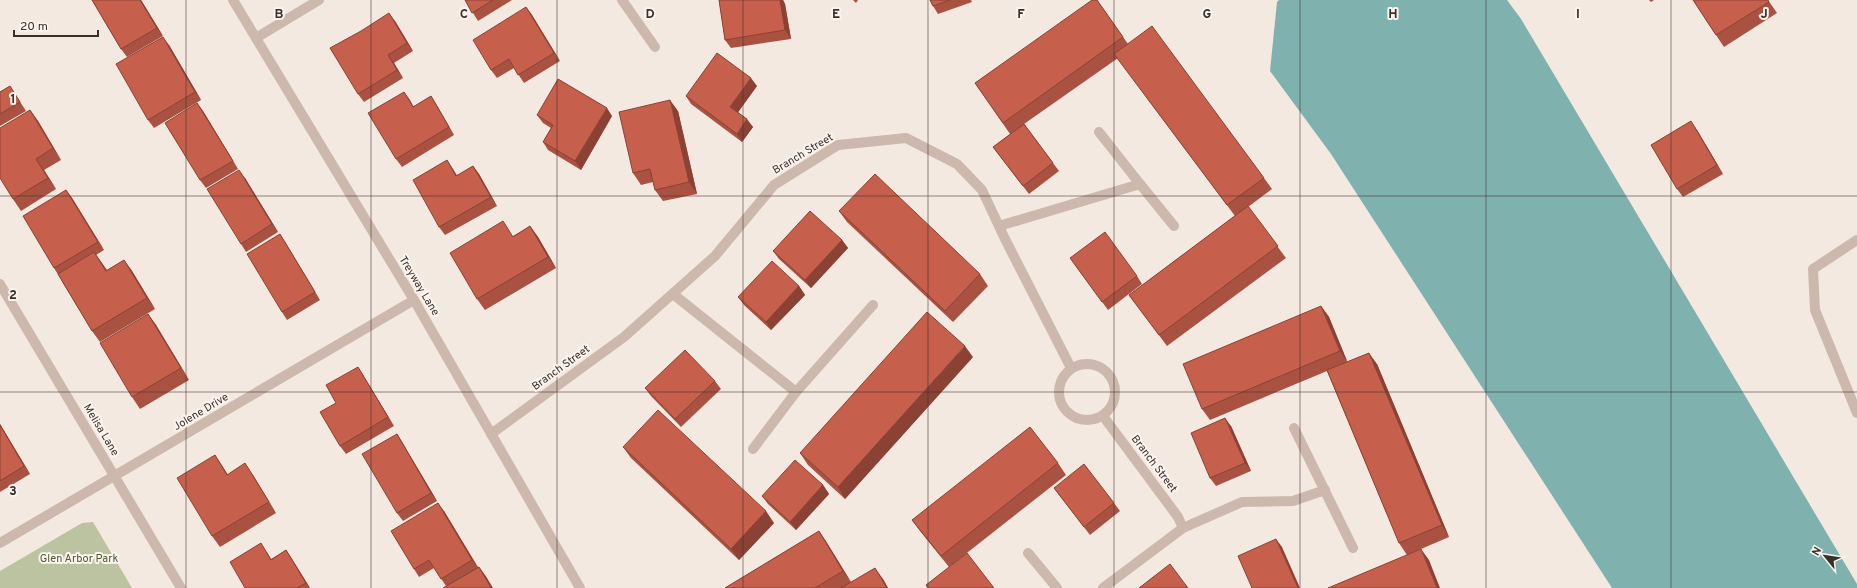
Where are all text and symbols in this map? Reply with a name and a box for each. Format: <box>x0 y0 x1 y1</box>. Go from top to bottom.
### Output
text: B <box>275 7 284 23</box>
text: C <box>460 7 468 23</box>
text: D <box>645 7 655 23</box>
text: E <box>832 7 840 23</box>
text: F <box>1017 7 1025 23</box>
text: G <box>1203 7 1212 23</box>
text: H <box>1388 7 1398 23</box>
text: I <box>1576 7 1580 23</box>
text: J <box>1760 7 1768 23</box>
scale bar <box>14 12 98 38</box>
text: 20 m <box>20 19 48 35</box>
text: 1 <box>10 92 16 108</box>
street label: Branch Street <box>770 130 836 178</box>
street label: Treyway Lane <box>396 254 442 318</box>
text: 2 <box>9 288 17 304</box>
street label: Branch Street <box>529 342 593 394</box>
street label: Jolene Drive <box>171 390 231 434</box>
street label: Melisa Lane <box>80 401 122 459</box>
street label: Branch Street <box>1128 433 1180 495</box>
text: 3 <box>9 484 17 500</box>
north arrow <box>1805 536 1845 576</box>
text: N <box>1809 545 1825 558</box>
park label: Glen Arbor Park <box>40 552 118 566</box>

